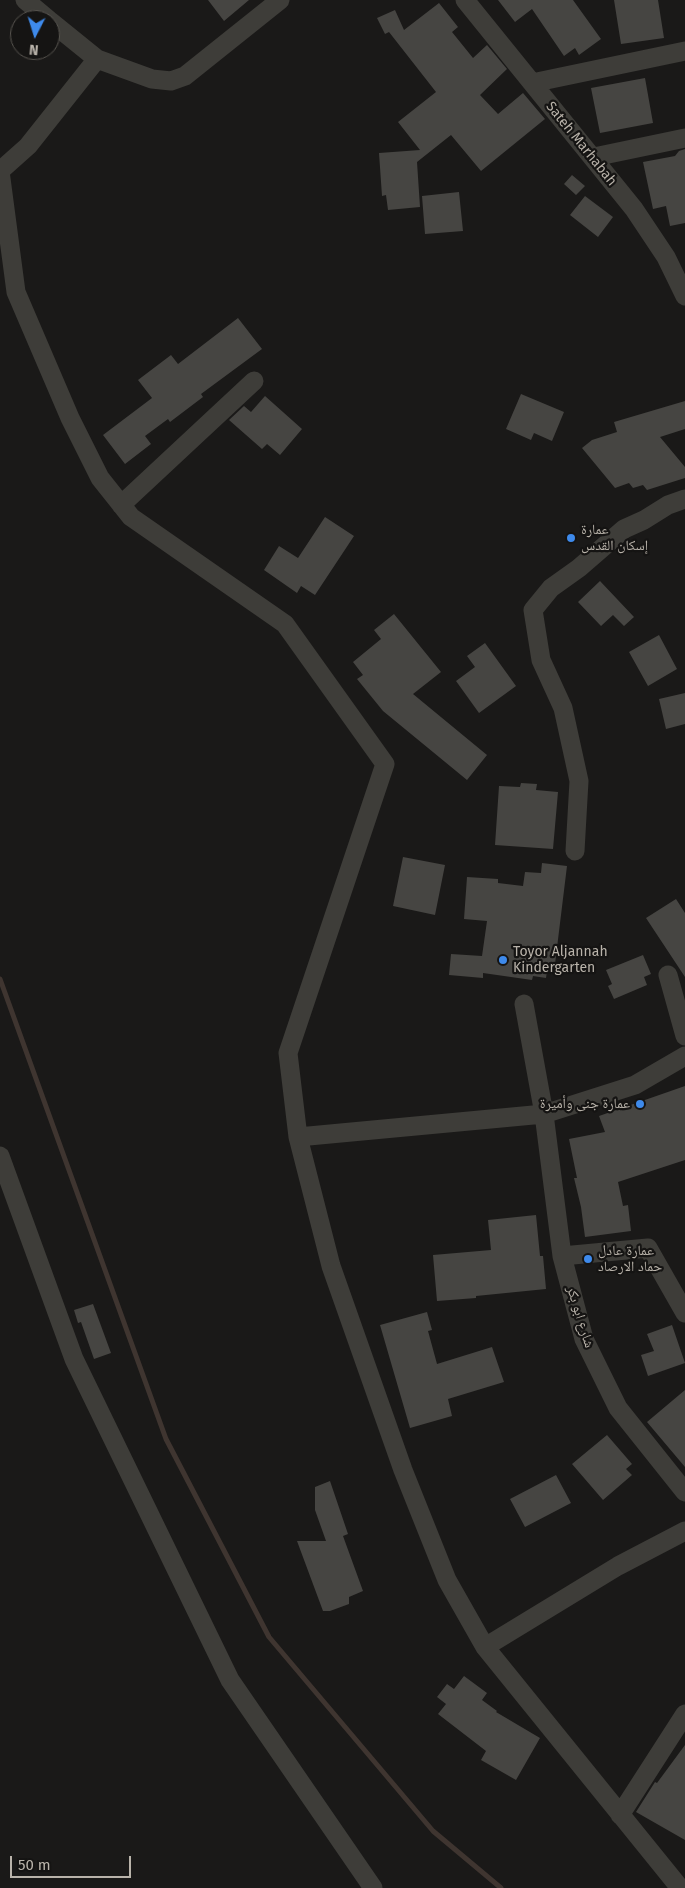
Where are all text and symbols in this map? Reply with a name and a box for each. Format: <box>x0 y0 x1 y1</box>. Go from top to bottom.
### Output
north arrow <box>10 10 60 60</box>
text: N <box>28 41 39 58</box>
street label: Sateh Marhabah <box>542 99 620 189</box>
place label: عمارة إسكان القدس <box>581 522 648 554</box>
marker: عمارة إسكان القدس <box>565 532 577 544</box>
place label: Toyor Aljannah Kindergarten <box>513 944 608 976</box>
marker: Toyor Aljannah Kindergarten <box>497 954 509 966</box>
place label: عمارة جنى وأميرة <box>540 1096 630 1112</box>
marker: عمارة جنى وأميرة <box>634 1098 646 1110</box>
place label: عمارة عادل حماد الارصاد <box>598 1243 662 1276</box>
marker: عمارة عادل حماد الارصاد <box>582 1253 594 1265</box>
street label: شارع ابو بكر <box>563 1284 597 1350</box>
scale bar <box>12 1846 134 1878</box>
text: 50 m <box>18 1856 51 1874</box>

